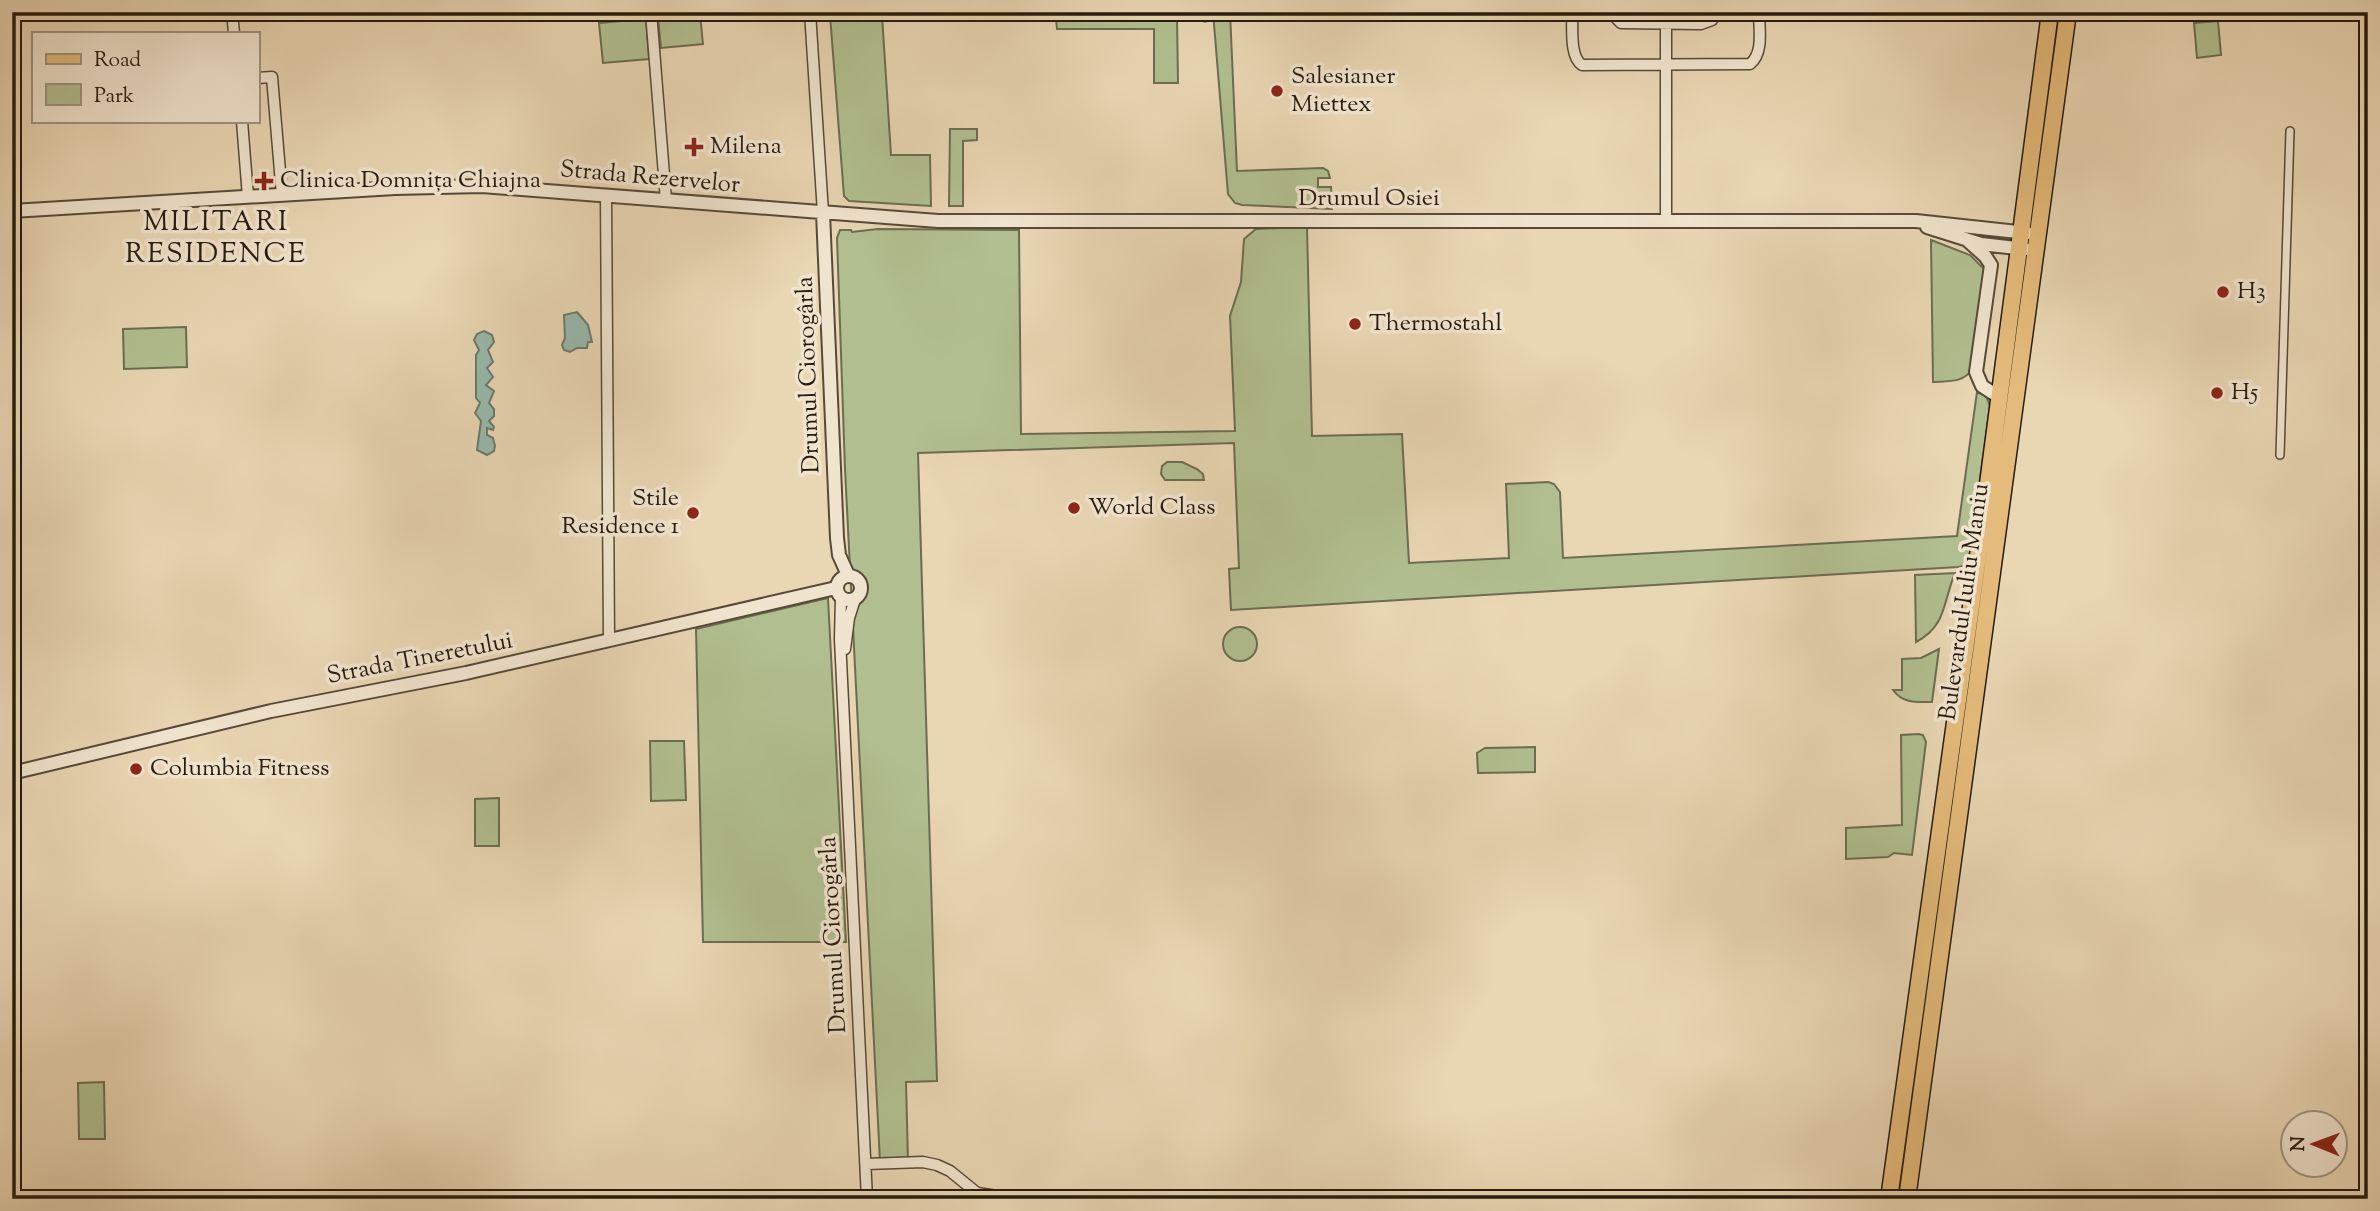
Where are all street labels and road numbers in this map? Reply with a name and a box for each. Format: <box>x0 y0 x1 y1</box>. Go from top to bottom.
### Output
street label: Strada Rezervelor <box>559 153 741 203</box>
street label: Drumul Osiei <box>1298 182 1440 216</box>
street label: Drumul Ciorogârla <box>789 276 829 474</box>
street label: Bulevardul Iuliu Maniu <box>1932 481 1999 723</box>
street label: Strada Tineretului <box>324 624 516 694</box>
street label: Drumul Ciorogârla <box>812 836 856 1034</box>

